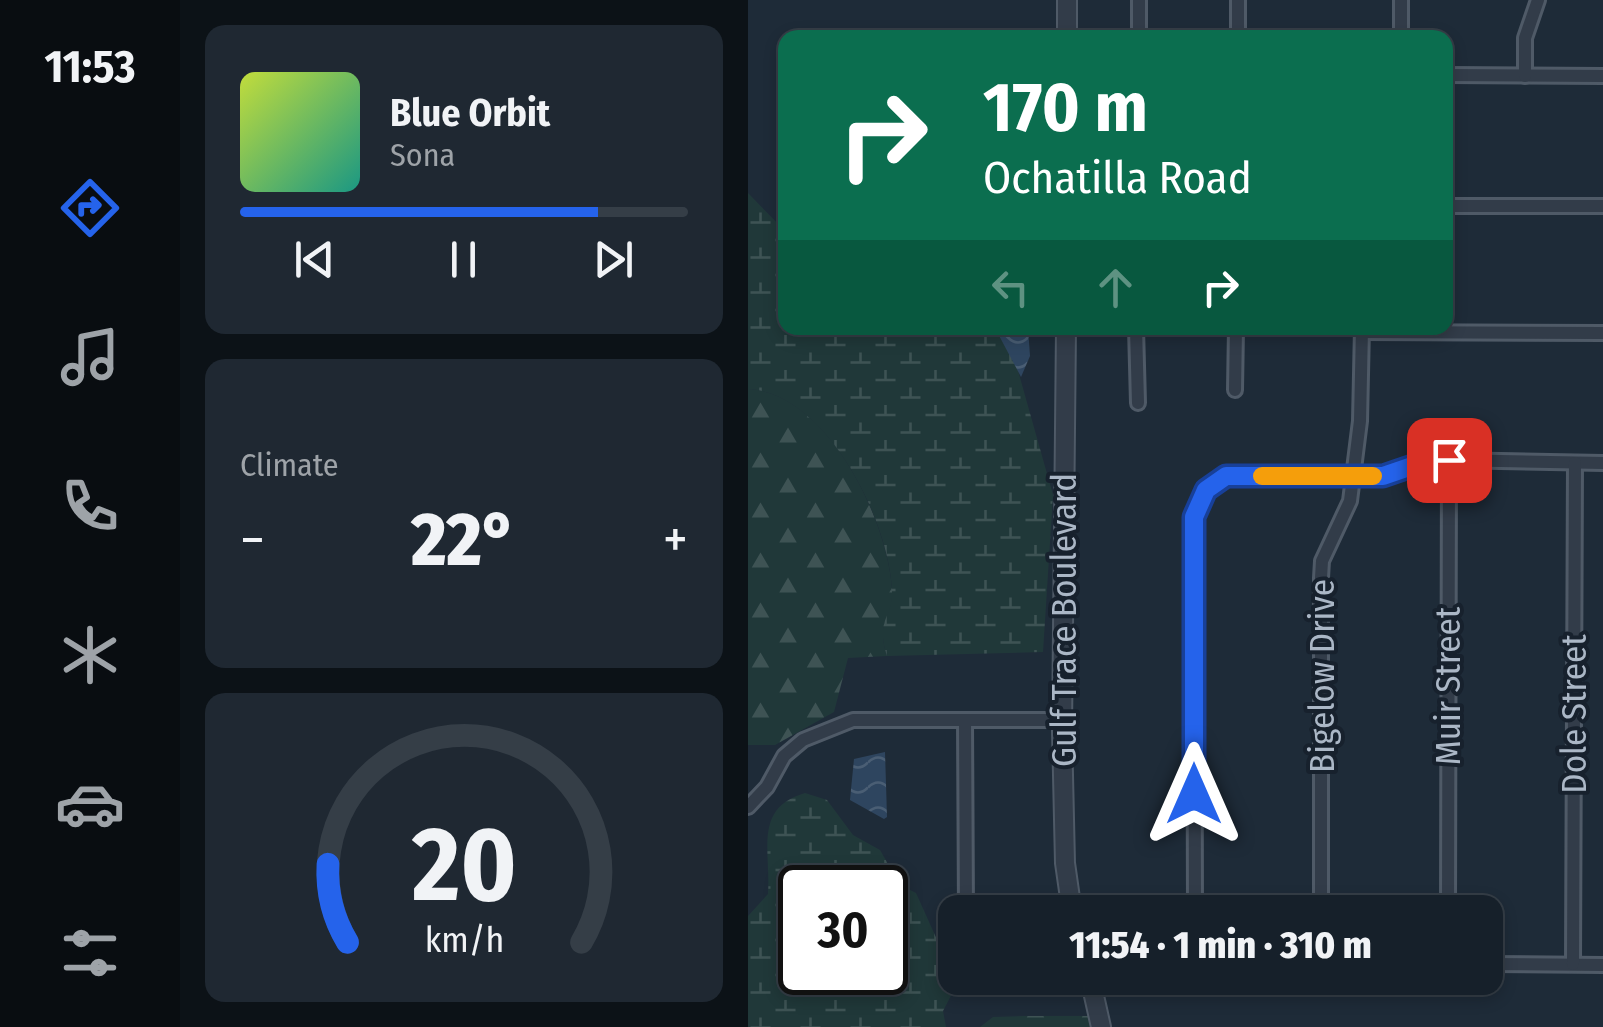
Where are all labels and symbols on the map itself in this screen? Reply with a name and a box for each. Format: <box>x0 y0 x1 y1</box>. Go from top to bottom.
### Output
pin <box>1407 418 1492 503</box>
street label: Gulf Trace Boulevard <box>1043 473 1085 767</box>
street label: Bigelow Drive <box>1301 579 1343 773</box>
street label: Muir Street <box>1427 606 1469 765</box>
street label: Dole Street <box>1553 634 1595 794</box>
position arrow <box>1142 742 1246 846</box>
speed limit sign: 30 <box>778 865 908 995</box>

